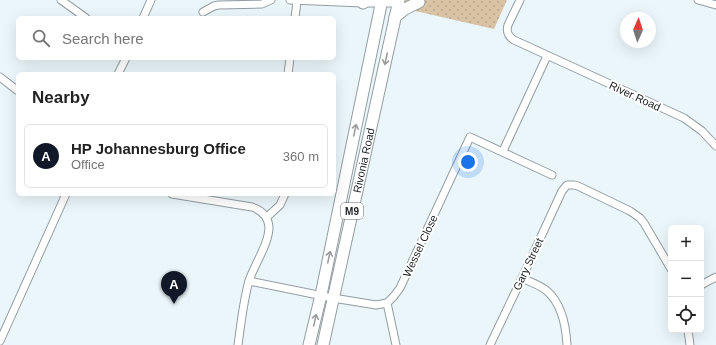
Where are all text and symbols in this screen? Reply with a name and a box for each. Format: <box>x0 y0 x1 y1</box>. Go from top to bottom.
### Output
north arrow <box>620 12 656 48</box>
search box <box>16 16 336 60</box>
icon: search <box>30 27 52 49</box>
text: Search here <box>62 30 144 47</box>
one-way arrow <box>381 52 389 65</box>
street label: River Road <box>608 79 662 113</box>
text: Nearby <box>32 88 90 107</box>
one-way arrow <box>352 124 360 137</box>
street label: Rivonia Road <box>351 127 377 194</box>
text: HP Johannesburg Office <box>71 140 246 157</box>
text: A <box>41 149 51 164</box>
text: 360 m <box>283 149 319 164</box>
your location <box>458 152 478 172</box>
text: Office <box>71 157 105 172</box>
road number: M9 <box>341 203 363 219</box>
street label: Wessel Close <box>400 213 440 279</box>
map controls <box>668 225 704 333</box>
button: + <box>668 225 704 261</box>
street label: Gary Street <box>511 236 545 292</box>
one-way arrow <box>325 251 333 264</box>
button: − <box>668 261 704 297</box>
pin: A <box>161 271 187 304</box>
button: locate <box>668 297 704 333</box>
one-way arrow <box>312 314 320 327</box>

